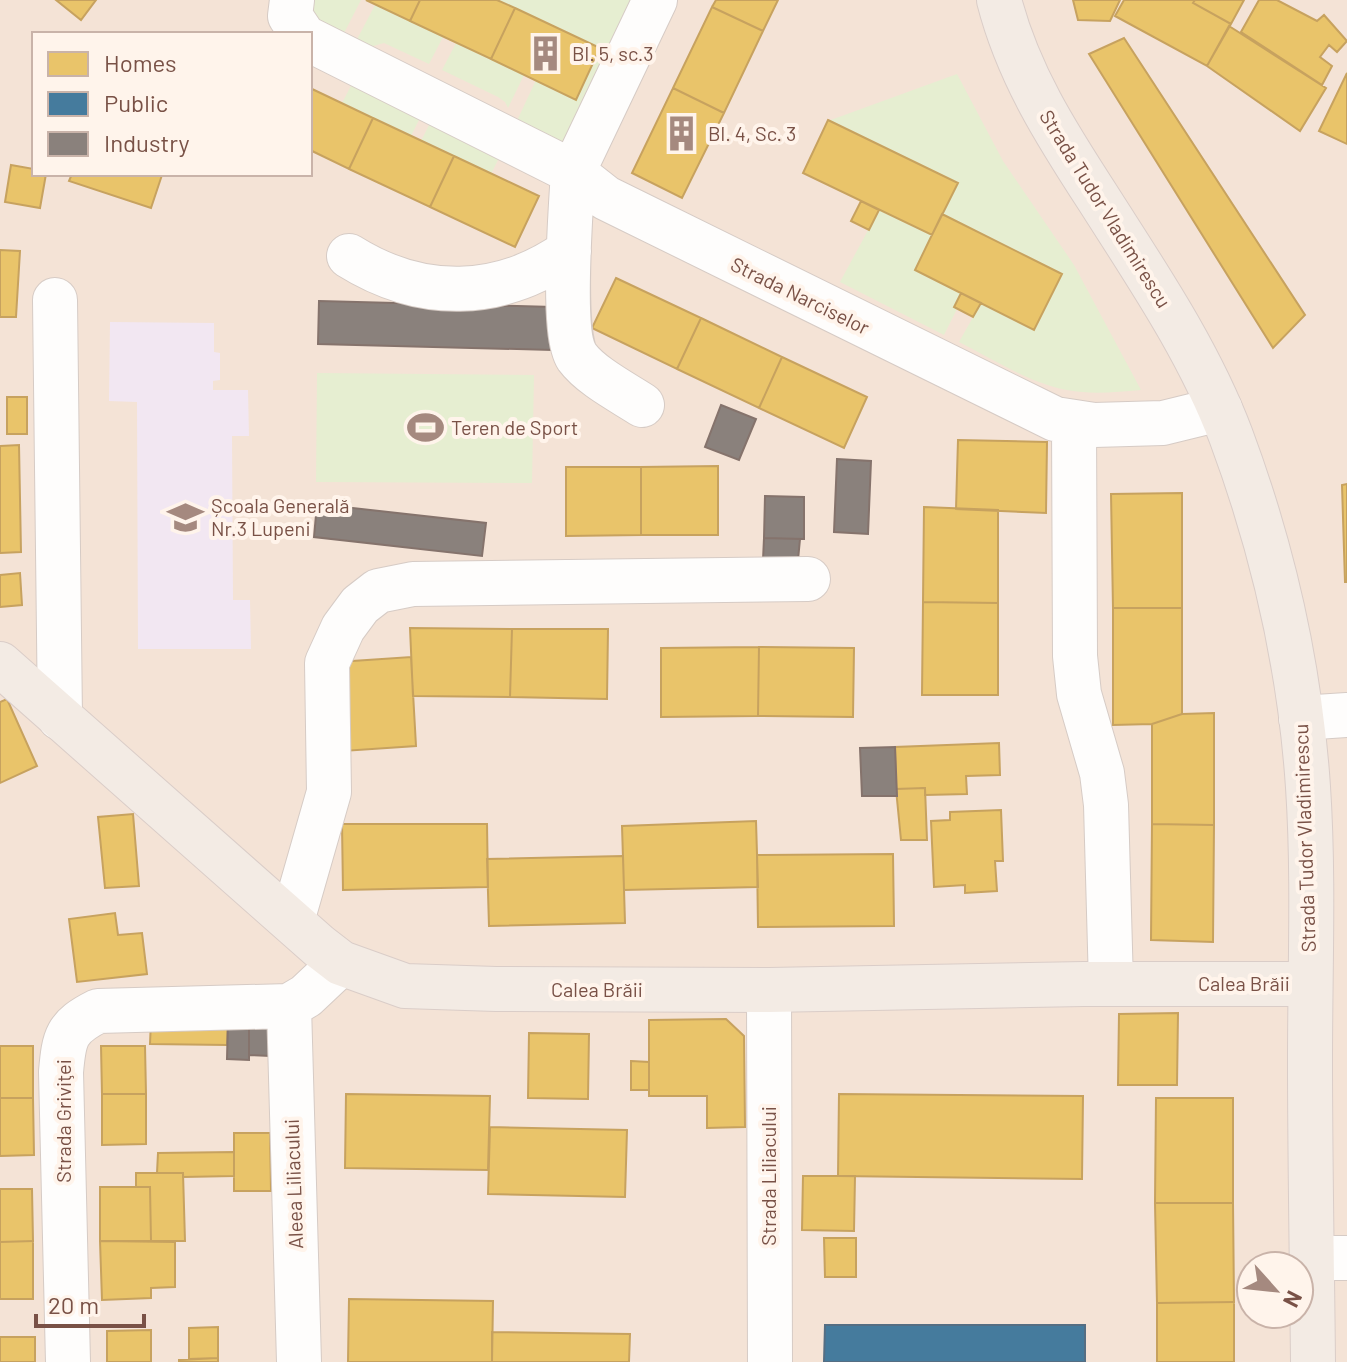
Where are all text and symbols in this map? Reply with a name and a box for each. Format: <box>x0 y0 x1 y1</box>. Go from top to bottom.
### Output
legend <box>32 32 312 176</box>
building icon: Bl. 5, sc.3 <box>527 35 565 73</box>
place label: Bl. 5, sc.3 <box>572 41 654 65</box>
text: Homes <box>104 48 177 77</box>
text: Public <box>104 88 168 117</box>
street label: Strada Tudor Vladimirescu <box>1035 105 1177 312</box>
building icon: Bl. 4, Sc. 3 <box>663 115 701 153</box>
place label: Bl. 4, Sc. 3 <box>708 121 796 145</box>
text: Industry <box>104 128 190 157</box>
street label: Strada Narciselor <box>727 251 874 339</box>
sports icon: Teren de Sport <box>406 409 444 447</box>
place label: Teren de Sport <box>451 415 578 439</box>
place label: Școala Generală Nr.3 Lupeni <box>211 493 349 540</box>
school or university icon: Școala Generală Nr.3 Lupeni <box>166 499 204 537</box>
street label: Strada Tudor Vladimirescu <box>1288 723 1320 953</box>
street label: Calea Brăii <box>1198 971 1290 995</box>
street label: Calea Brăii <box>551 977 643 1001</box>
street label: Strada Griviţei <box>51 1059 75 1183</box>
street label: Strada Liliacului <box>756 1106 780 1246</box>
street label: Aleea Liliacului <box>279 1119 307 1249</box>
north arrow <box>1235 1250 1315 1330</box>
scale bar <box>36 1278 144 1328</box>
text: N <box>1279 1287 1309 1312</box>
text: 20 m <box>48 1290 99 1319</box>

